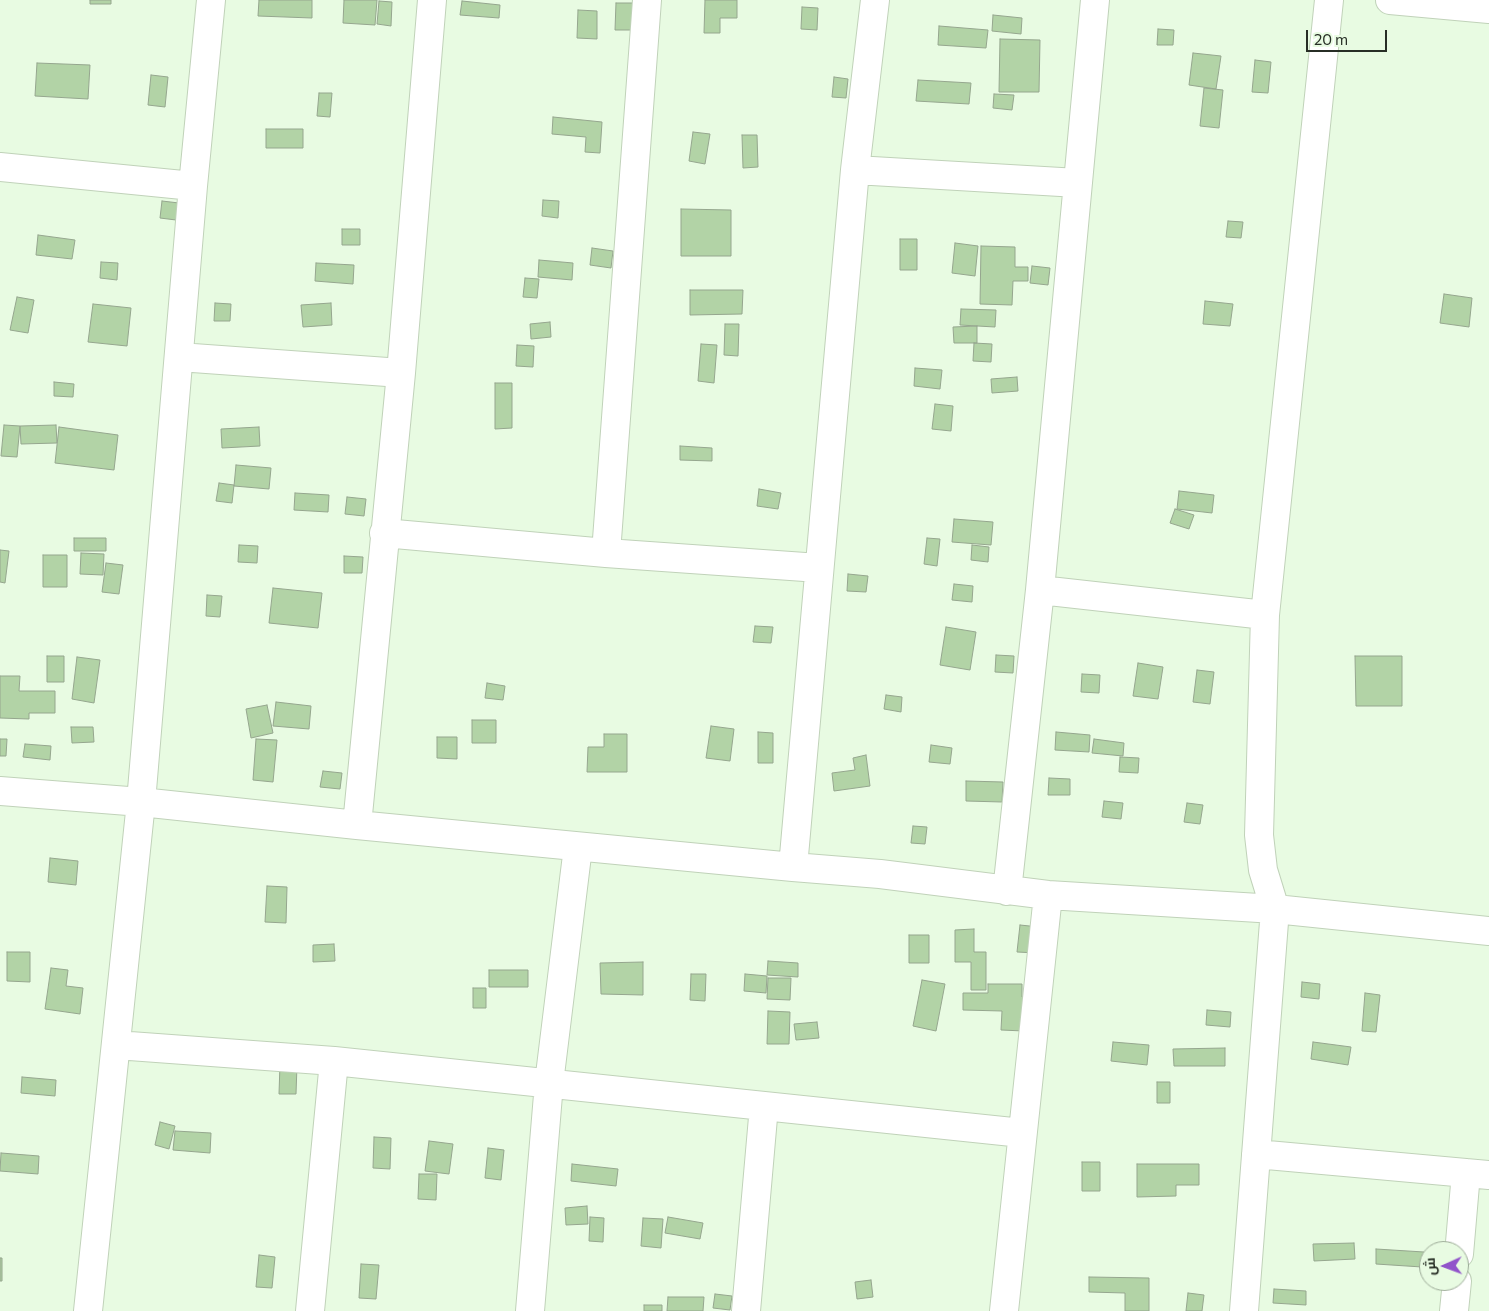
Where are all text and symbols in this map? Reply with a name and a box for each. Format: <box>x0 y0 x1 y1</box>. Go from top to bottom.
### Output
scale bar <box>1309 20 1390 52</box>
text: 20 m <box>1314 30 1348 48</box>
north arrow <box>1419 1241 1469 1291</box>
text: ش <box>1421 1257 1438 1276</box>

